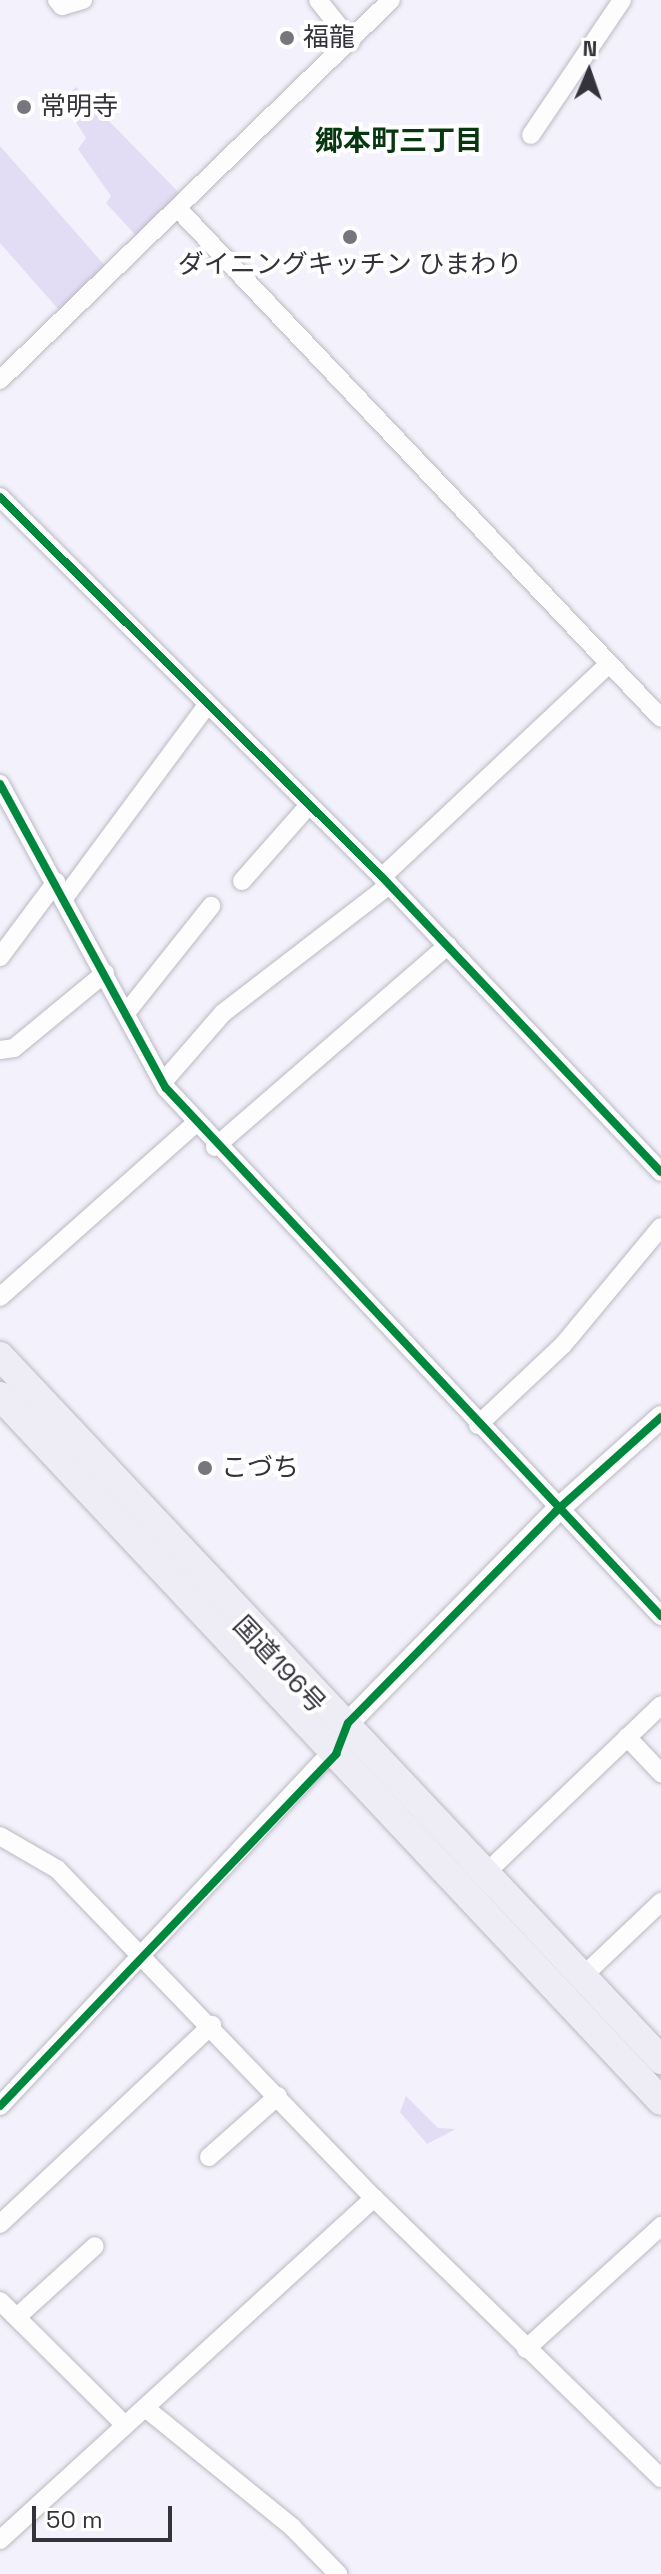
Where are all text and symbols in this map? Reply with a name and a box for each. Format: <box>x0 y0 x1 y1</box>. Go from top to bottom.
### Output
place label: 福龍 <box>303 22 355 54</box>
marker: 福龍 <box>278 29 296 47</box>
north arrow <box>549 32 629 112</box>
text: N <box>582 34 598 62</box>
place label: 常明寺 <box>40 91 118 123</box>
marker: 常明寺 <box>15 98 33 116</box>
district label: 郷本町三丁目 <box>315 123 483 157</box>
marker: ダイニングキッチン ひまわり <box>341 228 359 246</box>
place label: ダイニングキッチン ひまわり <box>178 249 522 281</box>
place label: こづち <box>221 1452 299 1484</box>
marker: こづち <box>196 1459 214 1477</box>
street label: 国道196号 <box>226 1610 332 1720</box>
scale bar <box>36 2490 176 2540</box>
text: 50 m <box>46 2504 103 2535</box>

